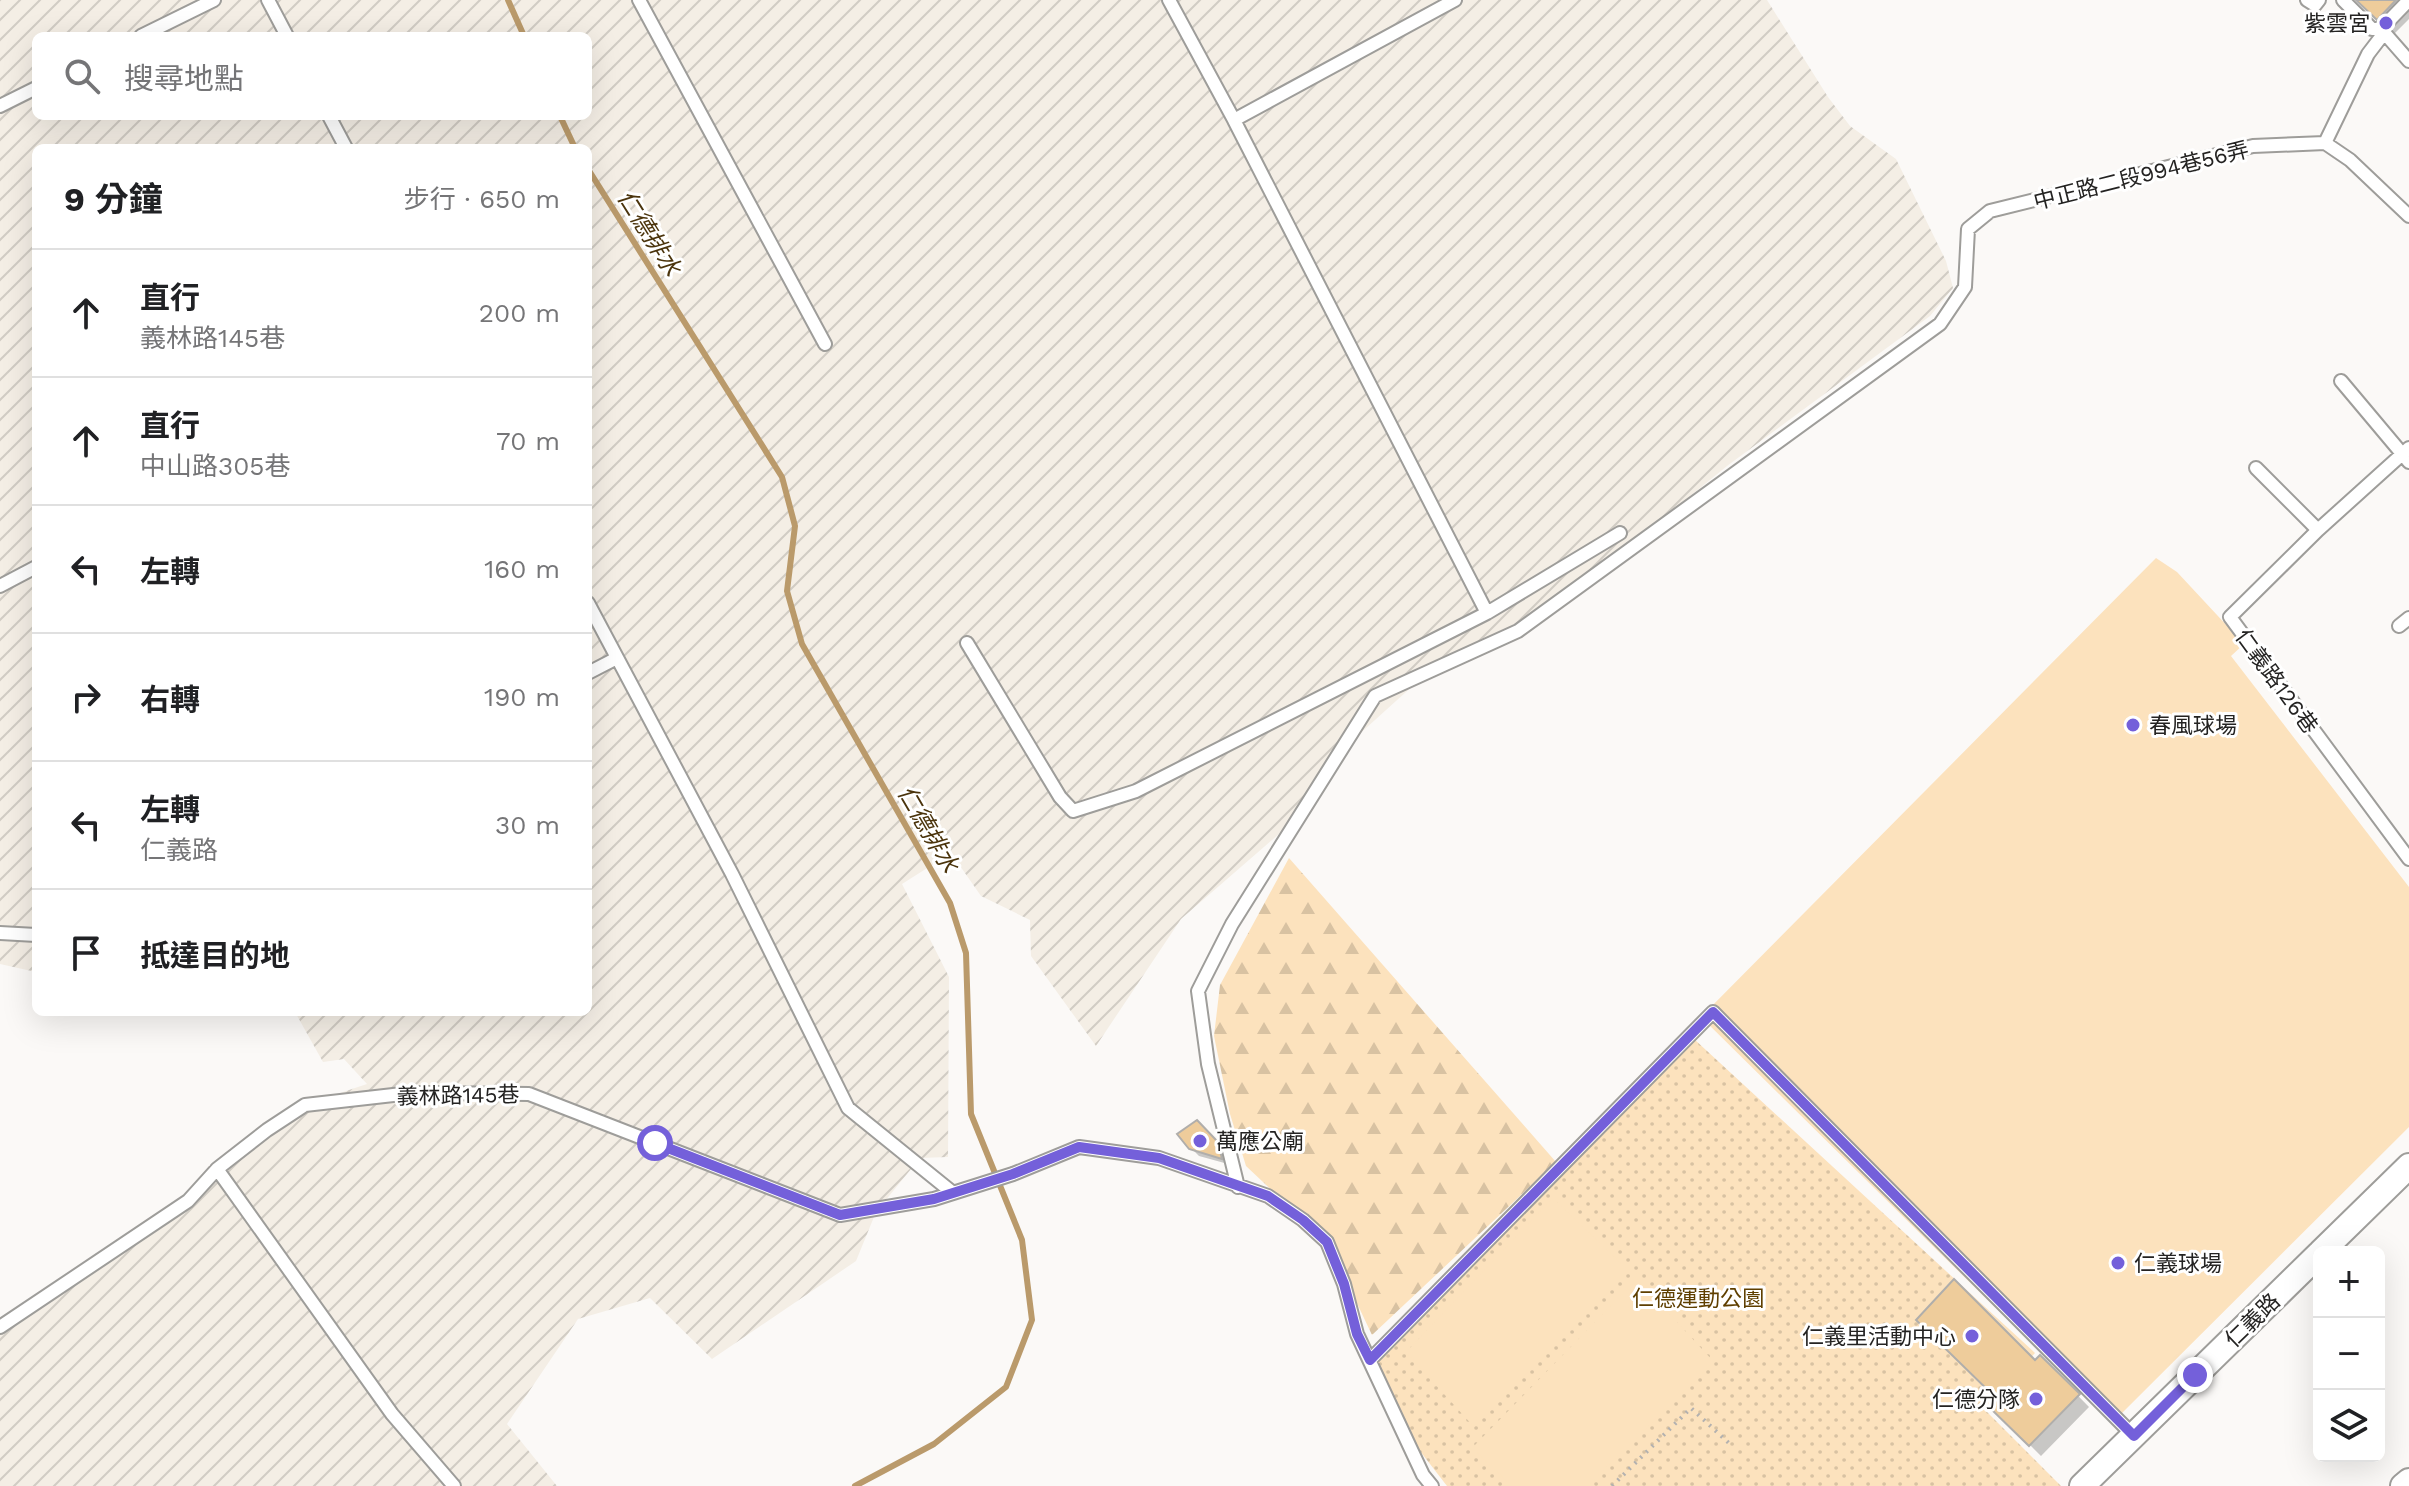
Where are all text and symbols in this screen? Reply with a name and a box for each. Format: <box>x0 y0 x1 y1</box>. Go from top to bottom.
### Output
place label: 紫雲宮 <box>2304 11 2370 36</box>
marker: 紫雲宮 <box>2377 14 2395 32</box>
search box <box>32 32 592 120</box>
icon: search <box>60 54 104 98</box>
text: 搜尋地點 <box>124 61 244 96</box>
street label: 中正路二段994巷56弄 <box>2031 137 2251 214</box>
text: 9 分鐘 <box>64 179 163 219</box>
text: 步行 · 650 m <box>404 184 560 214</box>
water label: 仁德排水 <box>612 185 687 282</box>
text: 直行 <box>140 280 200 315</box>
icon: ahead <box>64 291 108 335</box>
text: 200 m <box>479 298 560 328</box>
text: 義林路145巷 <box>140 323 285 353</box>
text: 直行 <box>140 408 200 443</box>
icon: ahead <box>64 419 108 463</box>
text: 70 m <box>496 426 560 456</box>
text: 中山路305巷 <box>140 451 290 481</box>
icon: left <box>64 547 108 591</box>
text: 左轉 <box>140 554 200 589</box>
text: 160 m <box>484 554 560 584</box>
street label: 仁義路126巷 <box>2230 624 2323 738</box>
icon: right <box>64 675 108 719</box>
text: 右轉 <box>140 682 200 717</box>
text: 190 m <box>484 682 560 712</box>
place label: 春風球場 <box>2149 713 2237 738</box>
marker: 春風球場 <box>2124 716 2142 734</box>
water label: 仁德排水 <box>892 780 965 878</box>
text: 左轉 <box>140 792 200 827</box>
icon: left <box>64 803 108 847</box>
text: 30 m <box>495 810 560 840</box>
text: 仁義路 <box>140 835 218 865</box>
icon: arrive <box>64 931 108 975</box>
text: 抵達目的地 <box>140 938 290 973</box>
street label: 義林路145巷 <box>396 1082 520 1109</box>
route start <box>637 1125 673 1161</box>
place label: 萬應公廟 <box>1216 1129 1304 1154</box>
marker: 萬應公廟 <box>1191 1132 1209 1150</box>
map controls <box>2313 1246 2385 1462</box>
button: + <box>2313 1246 2385 1318</box>
place label: 仁義球場 <box>2134 1251 2222 1276</box>
marker: 仁義球場 <box>2109 1254 2127 1272</box>
park label: 仁德運動公園 <box>1632 1286 1764 1311</box>
street label: 仁義路 <box>2220 1288 2285 1352</box>
button: − <box>2313 1318 2385 1390</box>
place label: 仁義里活動中心 <box>1802 1324 1956 1349</box>
marker: 仁義里活動中心 <box>1963 1327 1981 1345</box>
route end <box>2177 1357 2213 1393</box>
place label: 仁德分隊 <box>1932 1387 2020 1412</box>
marker: 仁德分隊 <box>2027 1390 2045 1408</box>
button: layers <box>2313 1390 2385 1462</box>

